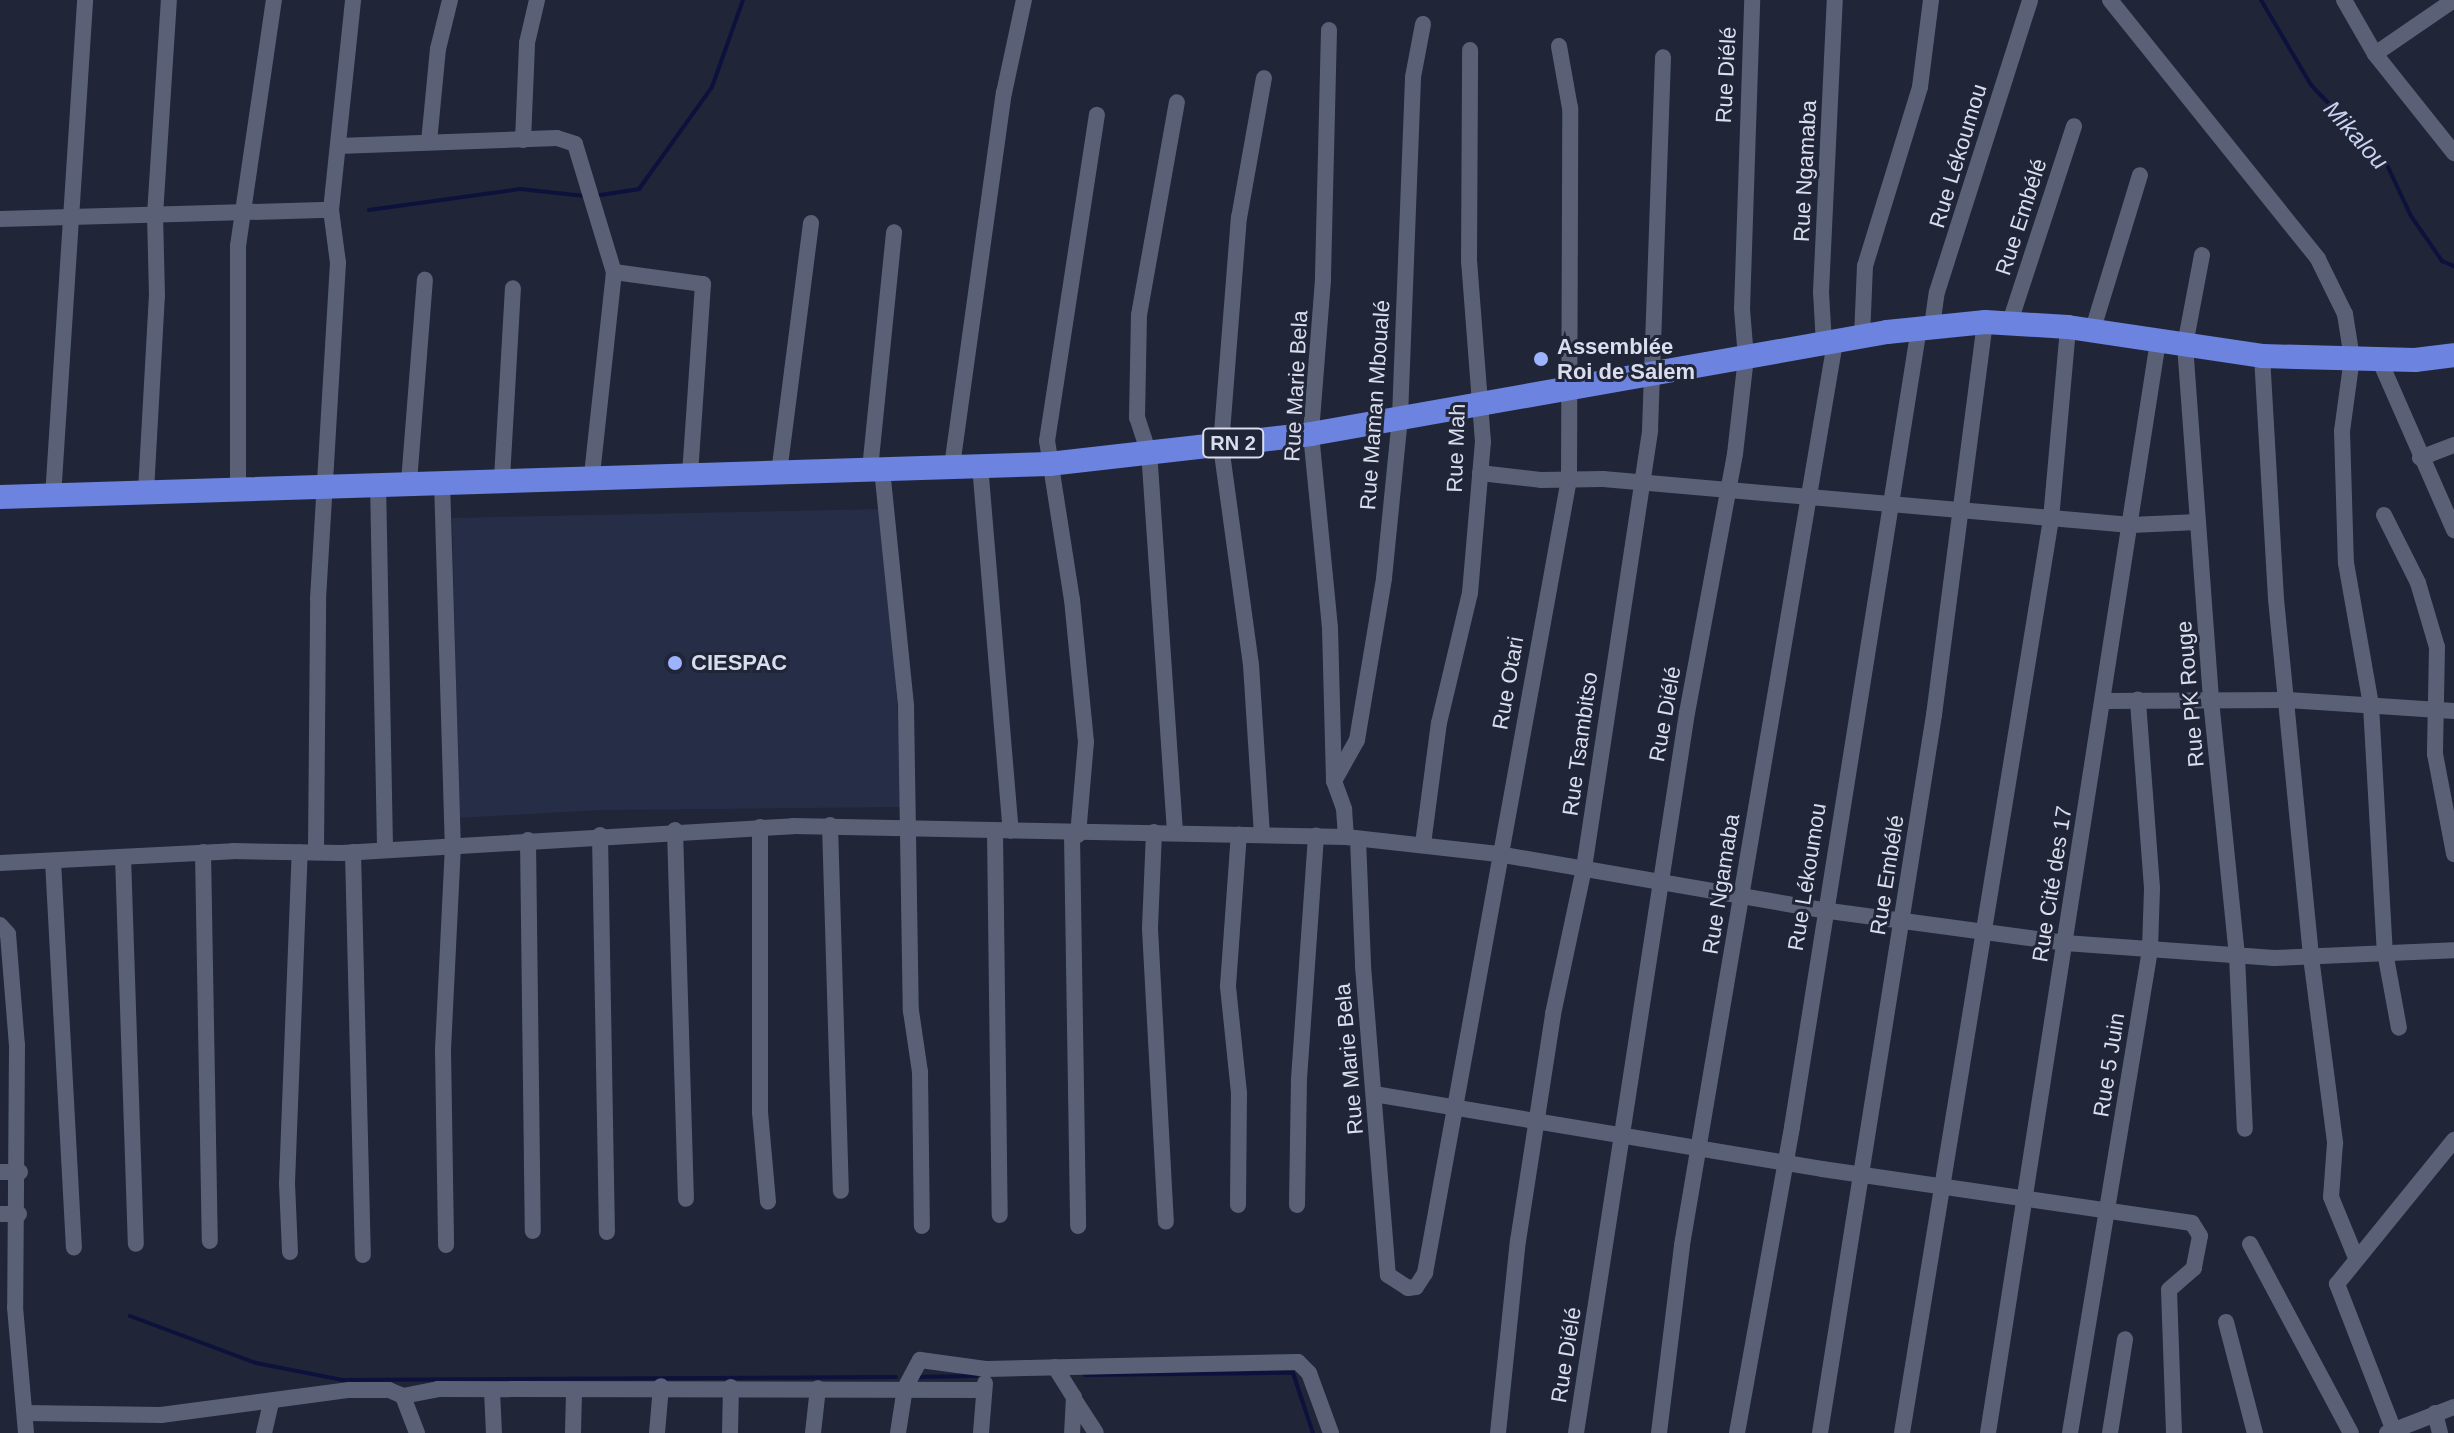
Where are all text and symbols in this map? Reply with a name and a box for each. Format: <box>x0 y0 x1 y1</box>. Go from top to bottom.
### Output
street label: Rue Diélé <box>1710 26 1742 124</box>
street label: Rue Lékoumou <box>1924 81 1992 231</box>
water label: Mikalou <box>2318 95 2394 175</box>
street label: Rue Ngamaba <box>1788 99 1822 243</box>
street label: Rue Embélé <box>1990 155 2052 279</box>
street label: Rue Maman Mboualé <box>1354 299 1396 511</box>
street label: Rue Marie Bela <box>1279 310 1313 462</box>
place label: Assemblée Roi de Salem <box>1557 333 1695 384</box>
marker: Assemblée Roi de Salem <box>1532 350 1550 368</box>
street label: Rue Mah <box>1441 403 1471 493</box>
road number: RN 2 <box>1201 427 1265 459</box>
street label: Rue PK Rouge <box>2170 620 2210 768</box>
street label: Rue Otari <box>1487 634 1529 732</box>
place label: CIESPAC <box>691 650 787 676</box>
marker: CIESPAC <box>666 654 684 672</box>
street label: Rue Diélé <box>1644 664 1686 764</box>
street label: Rue Tsambitso <box>1557 670 1603 818</box>
street label: Rue Lékoumou <box>1782 801 1832 953</box>
street label: Rue Cité des 17 <box>2027 804 2077 964</box>
street label: Rue Ngamaba <box>1697 812 1745 956</box>
street label: Rue Embélé <box>1864 813 1910 937</box>
street label: Rue Marie Bela <box>1329 982 1369 1136</box>
street label: Rue 5 Juin <box>2088 1011 2130 1119</box>
street label: Rue Diélé <box>1545 1305 1587 1405</box>

